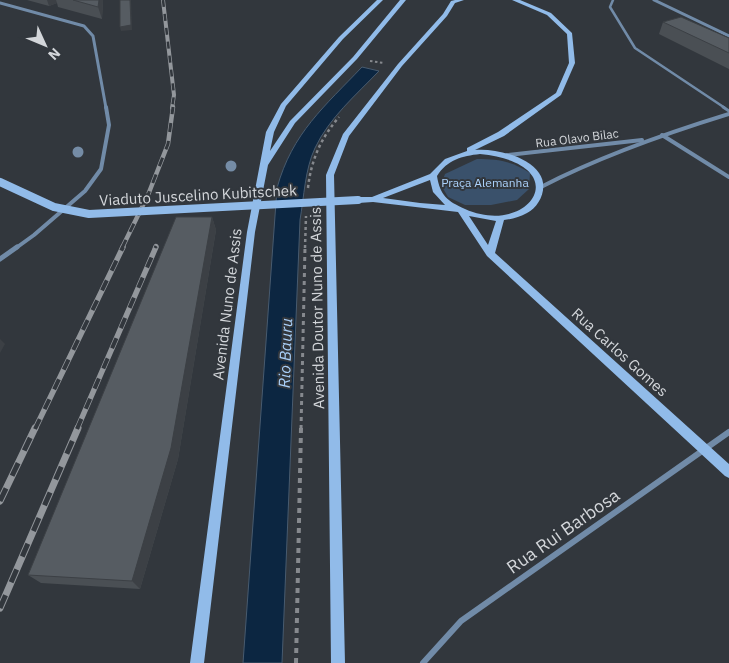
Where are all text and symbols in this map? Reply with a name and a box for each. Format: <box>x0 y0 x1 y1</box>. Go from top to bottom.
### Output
north arrow <box>20 20 70 70</box>
text: N <box>44 44 64 64</box>
street label: Rua Olavo Bilac <box>535 125 619 151</box>
park label: Praça Alemanha <box>441 175 529 190</box>
street label: Viaduto Juscelino Kubitschek <box>99 180 297 210</box>
street label: Avenida Doutor Nuno de Assis <box>306 207 328 409</box>
street label: Avenida Nuno de Assis <box>208 227 246 381</box>
street label: Rua Carlos Gomes <box>568 304 672 400</box>
water label: Rio Bauru <box>274 318 296 388</box>
street label: Rua Rui Barbosa <box>502 483 624 579</box>

